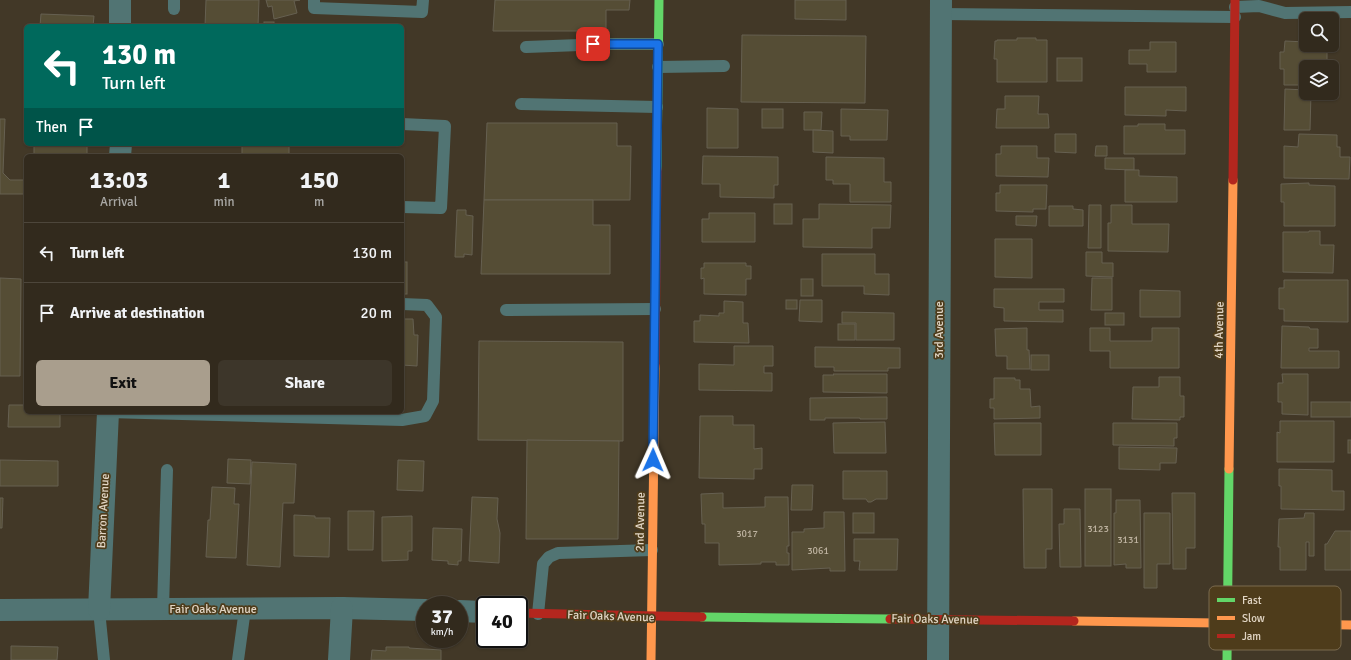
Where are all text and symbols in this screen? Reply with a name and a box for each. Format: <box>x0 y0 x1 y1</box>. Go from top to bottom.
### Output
map controls <box>1299 12 1339 100</box>
button: search <box>1299 12 1339 52</box>
pin <box>576 27 610 61</box>
icon: arrive <box>582 33 604 55</box>
text: 130 m <box>102 38 176 72</box>
icon: left <box>36 40 88 92</box>
button: layers <box>1299 60 1339 100</box>
text: Turn left <box>102 72 165 94</box>
icon: arrive <box>75 116 97 138</box>
text: Then <box>36 118 67 136</box>
text: 13:03 <box>89 165 148 195</box>
text: 1 <box>218 165 230 195</box>
text: 150 <box>300 165 339 195</box>
text: Arrival <box>100 194 137 210</box>
text: min <box>214 194 235 210</box>
text: m <box>314 194 324 210</box>
icon: left <box>36 242 58 264</box>
text: Turn left <box>70 244 124 262</box>
text: 130 m <box>352 244 392 262</box>
street label: 3rd Avenue <box>932 301 947 359</box>
street label: 4th Avenue <box>1212 301 1227 359</box>
icon: arrive <box>36 302 58 324</box>
text: Arrive at destination <box>70 304 205 322</box>
text: 20 m <box>361 304 392 322</box>
button: Exit <box>36 360 210 406</box>
button: Share <box>218 360 392 406</box>
position arrow <box>632 439 674 481</box>
street label: Barron Avenue <box>94 473 113 549</box>
street label: 2nd Avenue <box>632 492 649 552</box>
house number: 3123 <box>1087 523 1109 535</box>
house number: 3017 <box>736 528 758 540</box>
house number: 3131 <box>1117 534 1139 546</box>
house number: 3061 <box>807 545 829 557</box>
legend <box>1209 586 1341 650</box>
text: Fast <box>1242 594 1262 607</box>
speed limit sign: 40 <box>476 596 528 648</box>
street label: Fair Oaks Avenue <box>169 602 257 617</box>
text: 37 <box>431 604 453 629</box>
street label: Fair Oaks Avenue <box>567 607 655 626</box>
street label: Fair Oaks Avenue <box>891 611 979 628</box>
text: Slow <box>1242 612 1265 625</box>
text: km/h <box>431 626 453 638</box>
text: Jam <box>1242 630 1261 643</box>

